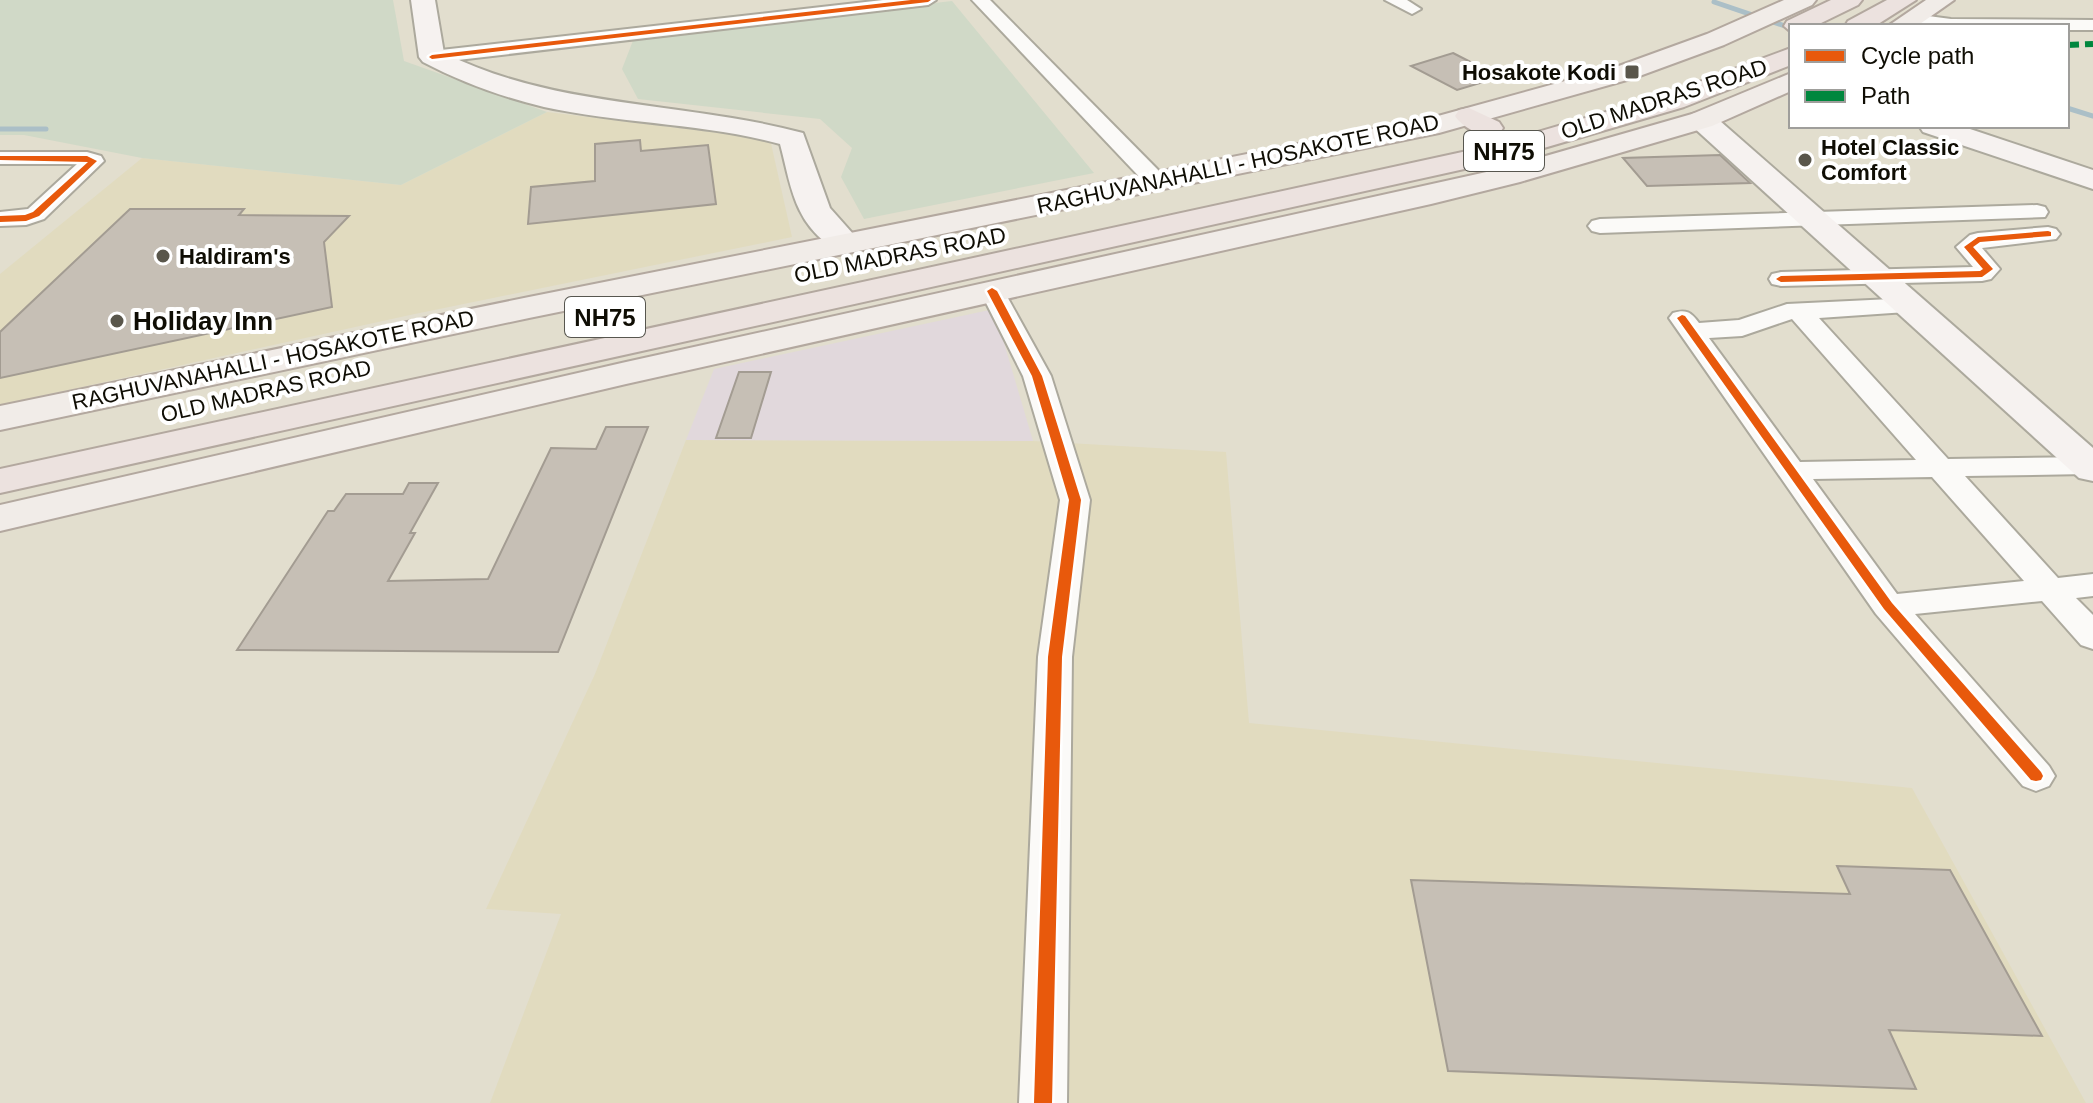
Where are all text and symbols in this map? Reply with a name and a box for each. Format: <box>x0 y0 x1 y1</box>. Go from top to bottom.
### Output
legend <box>1789 24 2069 128</box>
text: Cycle path <box>1861 42 1974 69</box>
street label: OLD MADRAS ROAD <box>1558 54 1770 144</box>
place label: Hosakote Kodi <box>1462 60 1616 85</box>
marker: Hosakote Kodi <box>1623 63 1641 81</box>
text: Path <box>1861 82 1910 109</box>
street label: RAGHUVANAHALLI - HOSAKOTE ROAD <box>1035 109 1441 219</box>
road number: NH75 <box>1464 131 1544 171</box>
place label: Hotel Classic Comfort <box>1821 135 1959 185</box>
marker: Hotel Classic Comfort <box>1796 151 1814 169</box>
street label: OLD MADRAS ROAD <box>792 222 1008 288</box>
place label: Haldiram's <box>179 244 291 269</box>
marker: Haldiram's <box>154 247 172 265</box>
road number: NH75 <box>565 297 645 337</box>
street label: RAGHUVANAHALLI - HOSAKOTE ROAD <box>70 305 476 415</box>
place label: Holiday Inn <box>133 306 273 336</box>
marker: Holiday Inn <box>108 312 126 330</box>
street label: OLD MADRAS ROAD <box>158 355 374 427</box>

